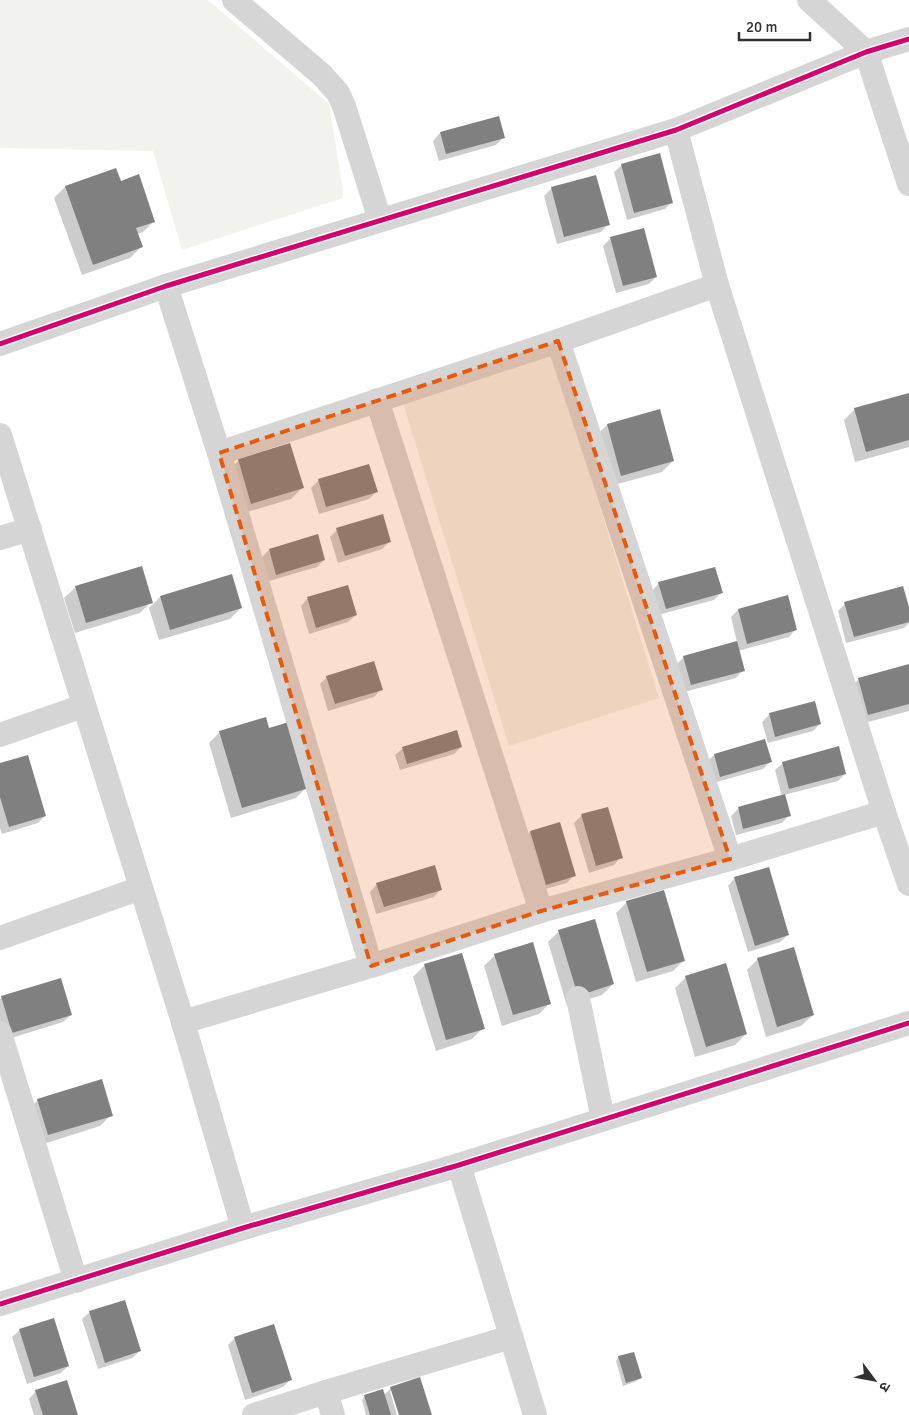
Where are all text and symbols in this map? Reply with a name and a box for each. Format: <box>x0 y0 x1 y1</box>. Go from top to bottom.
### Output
scale bar <box>739 10 810 42</box>
text: 20 m <box>746 18 777 36</box>
north arrow <box>849 1355 899 1405</box>
text: उ <box>875 1379 894 1395</box>

